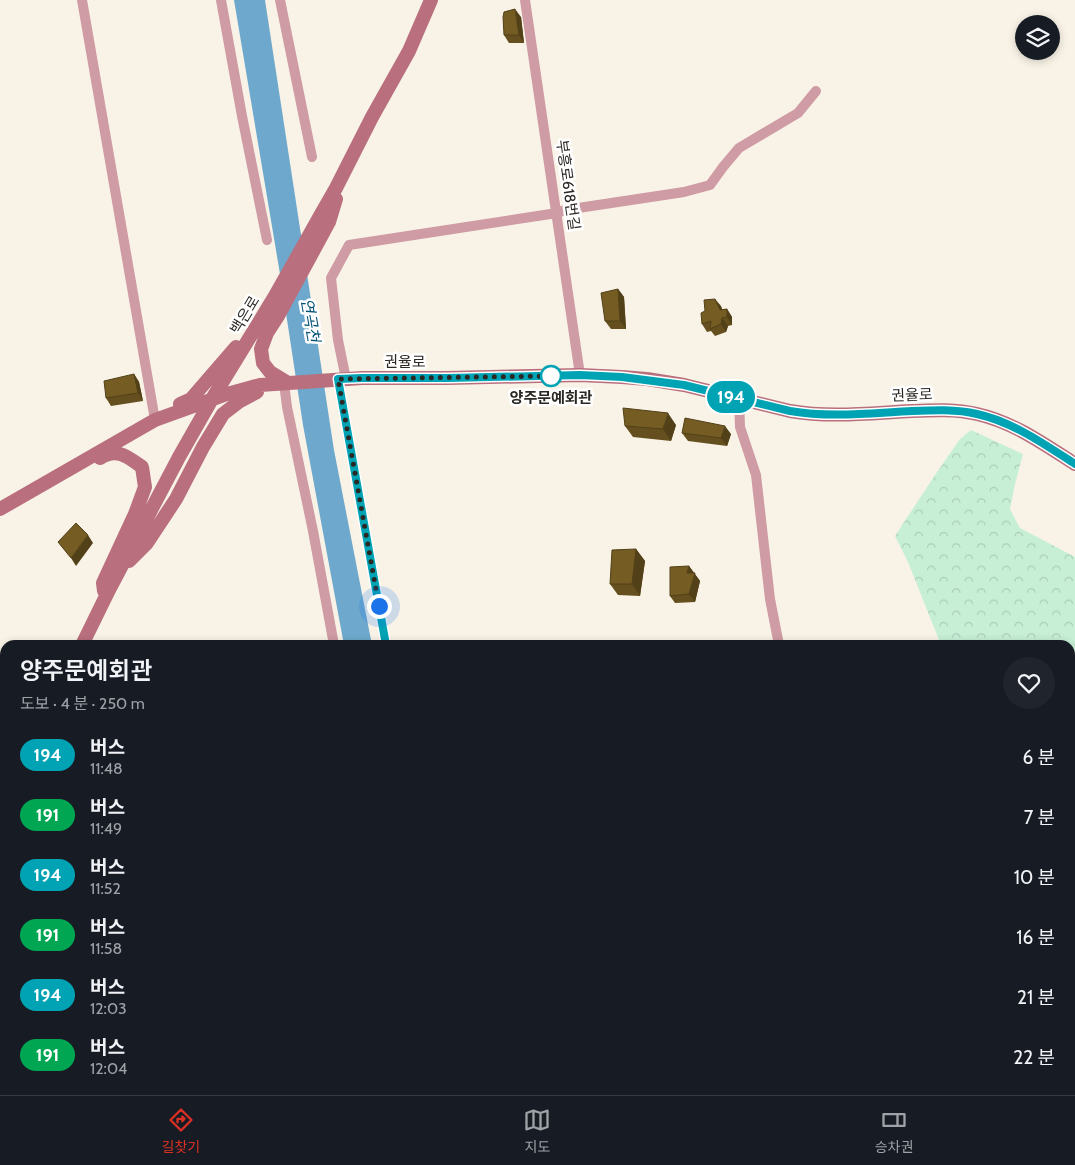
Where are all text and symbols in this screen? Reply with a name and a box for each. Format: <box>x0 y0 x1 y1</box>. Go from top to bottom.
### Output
map controls <box>1015 15 1060 60</box>
button: layers <box>1015 15 1060 60</box>
street label: 부흥로618번길 <box>553 138 583 232</box>
street label: 백은로 <box>227 293 263 337</box>
water label: 연곡천 <box>297 297 324 346</box>
street label: 권율로 <box>384 353 426 371</box>
marker: 양주문예회관 <box>540 365 562 387</box>
line badge: 194 <box>702 381 760 413</box>
street label: 권율로 <box>891 385 933 405</box>
text: 194 <box>717 386 745 408</box>
place label: 양주문예회관 <box>510 389 593 407</box>
your location <box>367 594 392 619</box>
text: 양주문예회관 <box>20 656 152 685</box>
button: heart <box>1003 657 1055 709</box>
text: 도보 · 4 분 · 250 m <box>20 694 145 713</box>
text: 버스 <box>90 736 125 759</box>
text: 194 <box>34 744 61 766</box>
text: 6 분 <box>1022 746 1055 769</box>
text: 11:48 <box>90 759 123 778</box>
text: 버스 <box>90 796 125 819</box>
text: 191 <box>36 804 59 826</box>
text: 7 분 <box>1024 806 1055 829</box>
text: 11:49 <box>90 819 122 838</box>
text: 버스 <box>90 856 125 879</box>
text: 194 <box>34 864 61 886</box>
text: 10 분 <box>1014 866 1055 889</box>
text: 11:52 <box>90 879 121 898</box>
text: 버스 <box>90 916 125 939</box>
text: 191 <box>36 924 59 946</box>
text: 16 분 <box>1016 926 1055 949</box>
text: 11:58 <box>90 939 122 958</box>
text: 버스 <box>90 976 125 999</box>
text: 194 <box>34 984 61 1006</box>
text: 21 분 <box>1017 986 1055 1009</box>
text: 12:03 <box>90 999 127 1018</box>
text: 버스 <box>90 1036 125 1059</box>
text: 191 <box>36 1044 59 1066</box>
text: 22 분 <box>1013 1046 1055 1069</box>
text: 12:04 <box>90 1059 127 1078</box>
tab: 길찾기 <box>162 1106 200 1156</box>
tab: 지도 <box>523 1106 551 1156</box>
tab: 승차권 <box>875 1106 913 1156</box>

